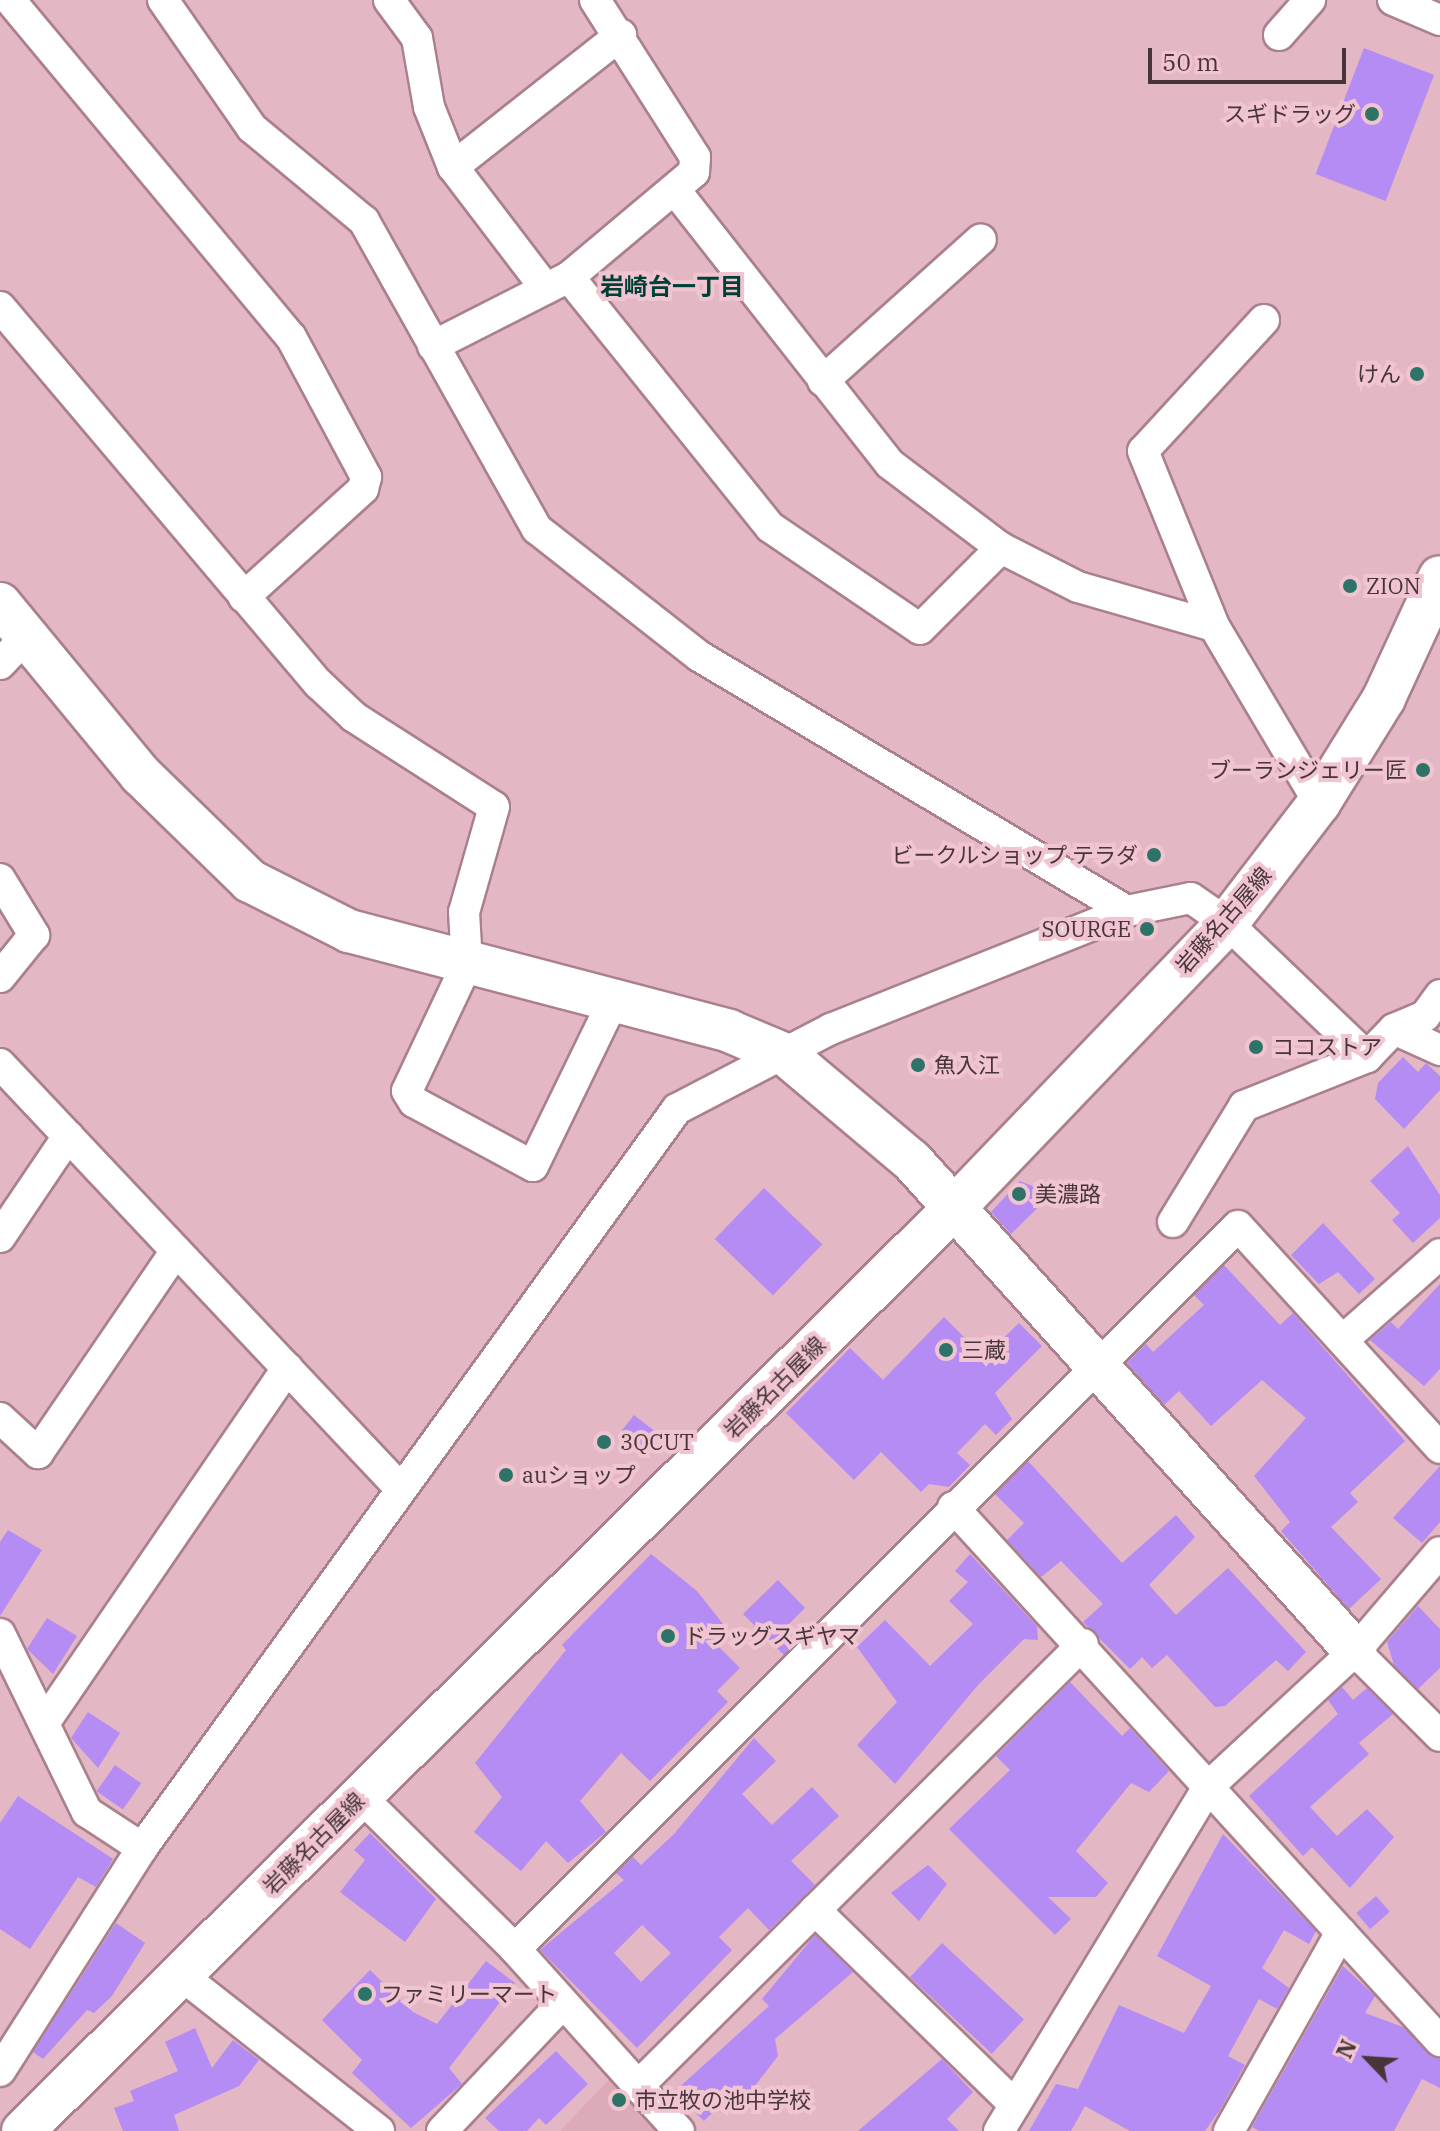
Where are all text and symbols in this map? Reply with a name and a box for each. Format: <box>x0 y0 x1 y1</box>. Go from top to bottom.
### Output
scale bar <box>1152 32 1350 82</box>
text: 50 m <box>1162 46 1219 78</box>
place label: スギドラッグ <box>1224 101 1356 127</box>
marker: スギドラッグ <box>1363 105 1381 123</box>
district label: 岩崎台一丁目 <box>600 273 744 301</box>
place label: けん <box>1357 361 1401 387</box>
marker: けん <box>1408 365 1426 383</box>
place label: ZION <box>1366 573 1420 599</box>
marker: ZION <box>1341 577 1359 595</box>
place label: ブーランジェリー匠 <box>1209 757 1407 783</box>
marker: ブーランジェリー匠 <box>1414 761 1432 779</box>
place label: ビークルショップ テラダ <box>891 842 1138 868</box>
marker: ビークルショップ テラダ <box>1145 846 1163 864</box>
street label: 岩藤名古屋線 <box>1170 862 1276 978</box>
place label: SOURGE <box>1042 916 1131 942</box>
marker: SOURGE <box>1138 920 1156 938</box>
place label: ココストア <box>1272 1034 1382 1060</box>
marker: ココストア <box>1247 1038 1265 1056</box>
place label: 魚入江 <box>934 1052 1000 1078</box>
marker: 魚入江 <box>909 1056 927 1074</box>
place label: 美濃路 <box>1035 1181 1101 1207</box>
marker: 美濃路 <box>1010 1185 1028 1203</box>
street label: 岩藤名古屋線 <box>718 1331 830 1443</box>
place label: 三蔵 <box>962 1337 1006 1363</box>
marker: 三蔵 <box>937 1341 955 1359</box>
place label: 3QCUT <box>620 1429 694 1455</box>
marker: 3QCUT <box>595 1433 613 1451</box>
place label: auショップ <box>522 1462 636 1488</box>
marker: auショップ <box>497 1466 515 1484</box>
place label: ドラッグスギヤマ <box>684 1623 860 1649</box>
marker: ドラッグスギヤマ <box>659 1627 677 1645</box>
street label: 岩藤名古屋線 <box>257 1787 369 1899</box>
place label: ファミリーマート <box>381 1981 557 2007</box>
marker: ファミリーマート <box>356 1985 374 2003</box>
north arrow <box>1328 2019 1408 2099</box>
text: N <box>1329 2035 1363 2063</box>
place label: 市立牧の池中学校 <box>635 2087 811 2113</box>
marker: 市立牧の池中学校 <box>610 2091 628 2109</box>

